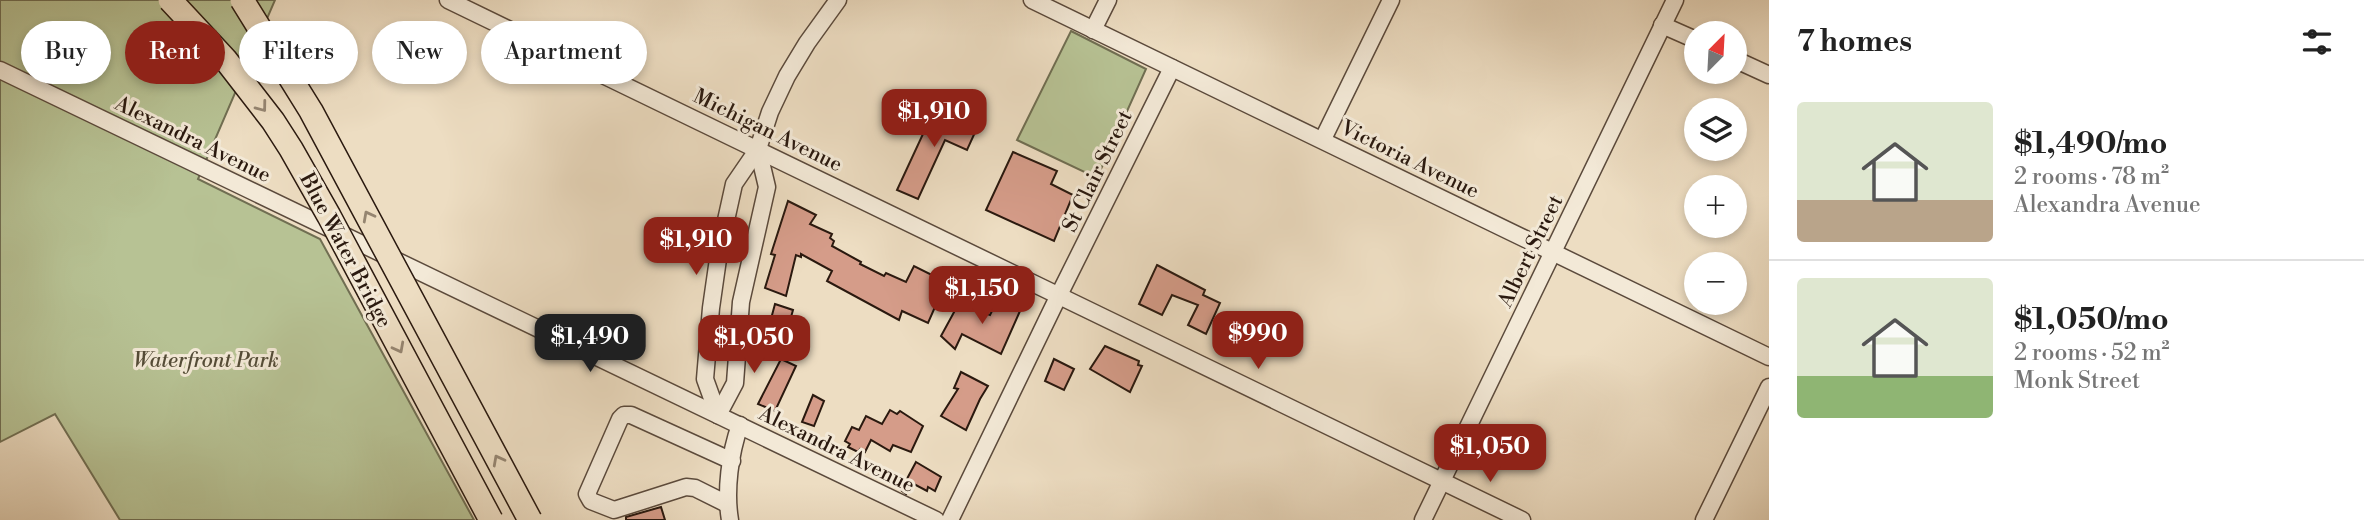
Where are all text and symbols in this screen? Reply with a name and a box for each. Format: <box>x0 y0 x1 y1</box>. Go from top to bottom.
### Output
chip: Buy <box>21 21 111 84</box>
chip: Rent <box>125 21 225 84</box>
chip: Filters <box>239 21 358 84</box>
chip: New <box>372 21 467 84</box>
chip: Apartment <box>481 21 647 84</box>
north arrow <box>1684 21 1746 84</box>
map controls <box>1684 21 1747 315</box>
text: 7 homes <box>1797 23 1912 61</box>
icon: filters <box>2298 23 2336 61</box>
street label: Michigan Avenue <box>689 83 846 178</box>
street label: Alexandra Avenue <box>109 90 275 189</box>
pin: $1,910 <box>877 90 991 149</box>
text: $1,910 <box>898 98 970 126</box>
button: layers <box>1684 98 1747 161</box>
one-way arrow <box>254 100 267 112</box>
street label: St Clair Street <box>1057 106 1139 237</box>
street label: Victoria Avenue <box>1335 115 1483 205</box>
text: $1,490/mo <box>2014 125 2167 163</box>
icon: home <box>1853 130 1937 214</box>
text: 2 rooms · 78 m² <box>2014 163 2169 191</box>
street label: Blue Water Bridge <box>293 168 397 332</box>
button: + <box>1684 175 1747 238</box>
street label: Albert Street <box>1492 191 1569 313</box>
text: Alexandra Avenue <box>2014 191 2201 219</box>
one-way arrow <box>363 211 376 223</box>
pin: $1,910 <box>639 218 753 277</box>
text: $1,910 <box>660 226 732 254</box>
button: − <box>1684 252 1747 315</box>
pin: $1,150 <box>925 266 1039 326</box>
text: $1,150 <box>945 275 1019 303</box>
text: $1,050/mo <box>2014 301 2169 339</box>
icon: home <box>1853 306 1937 390</box>
pin: $990 <box>1217 312 1299 371</box>
pin: $1,490 <box>533 314 647 374</box>
pin: $1,050 <box>697 316 811 375</box>
text: $990 <box>1228 320 1288 348</box>
text: $1,490 <box>551 323 629 351</box>
text: $1,050 <box>714 324 794 352</box>
text: 2 rooms · 52 m² <box>2014 339 2170 367</box>
one-way arrow <box>390 340 404 353</box>
park label: Waterfront Park <box>133 348 279 374</box>
text: Monk Street <box>2014 367 2140 395</box>
street label: Alexandra Avenue <box>753 400 919 499</box>
pin: $1,050 <box>1433 424 1547 484</box>
text: $1,050 <box>1450 433 1530 461</box>
one-way arrow <box>493 454 506 467</box>

